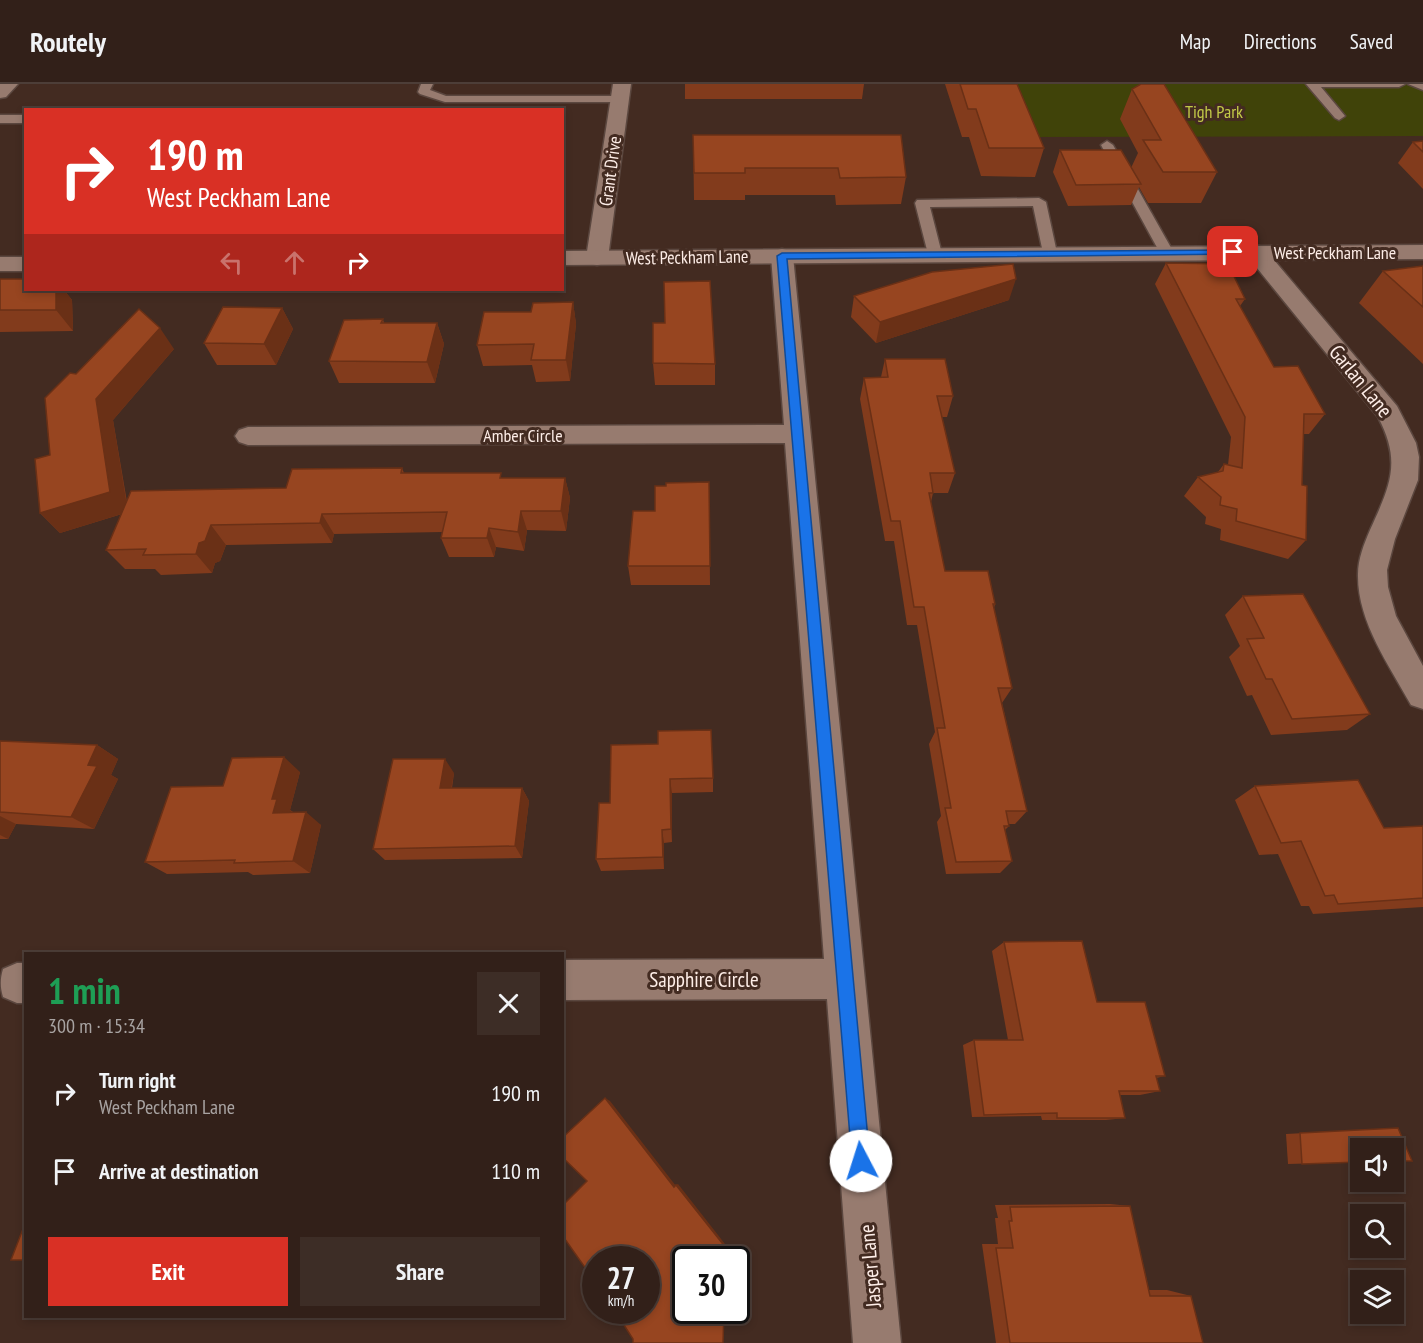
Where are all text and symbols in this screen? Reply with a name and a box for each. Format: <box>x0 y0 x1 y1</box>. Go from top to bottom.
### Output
text: Routely <box>30 23 106 60</box>
text: Map <box>1180 28 1211 55</box>
text: Directions <box>1244 28 1317 55</box>
text: Saved <box>1350 28 1393 55</box>
park label: Tigh Park <box>1185 100 1243 123</box>
text: 190 m <box>147 127 244 182</box>
icon: right <box>48 132 126 210</box>
street label: Grant Drive <box>594 135 626 207</box>
text: West Peckham Lane <box>147 180 331 214</box>
pin <box>1207 226 1258 277</box>
icon: arrive <box>1216 235 1249 268</box>
street label: West Peckham Lane <box>1274 241 1396 264</box>
street label: West Peckham Lane <box>626 244 748 270</box>
icon: left <box>215 246 248 279</box>
icon: ahead <box>278 246 311 279</box>
icon: right <box>341 246 374 279</box>
street label: Garlan Lane <box>1323 339 1399 423</box>
street label: Amber Circle <box>483 424 563 447</box>
street label: Sapphire Circle <box>649 966 759 993</box>
text: 1 min <box>48 967 121 1014</box>
button: close <box>477 972 540 1035</box>
text: 300 m · 15:34 <box>48 1013 145 1039</box>
text: Turn right <box>99 1066 176 1094</box>
icon: right <box>48 1077 81 1110</box>
text: 190 m <box>491 1079 540 1107</box>
text: West Peckham Lane <box>99 1094 235 1120</box>
position arrow <box>829 1129 893 1193</box>
map controls <box>1350 1138 1404 1324</box>
button: sound <box>1350 1138 1404 1192</box>
icon: arrive <box>48 1155 81 1188</box>
text: Arrive at destination <box>99 1157 259 1185</box>
text: 110 m <box>491 1157 540 1185</box>
button: search <box>1350 1204 1404 1258</box>
street label: Jasper Lane <box>853 1223 887 1310</box>
button: Exit <box>48 1237 288 1306</box>
button: Share <box>300 1237 540 1306</box>
speed limit sign: 30 <box>672 1246 750 1324</box>
text: 27 <box>607 1258 635 1297</box>
button: layers <box>1350 1270 1404 1324</box>
text: km/h <box>608 1291 634 1310</box>

